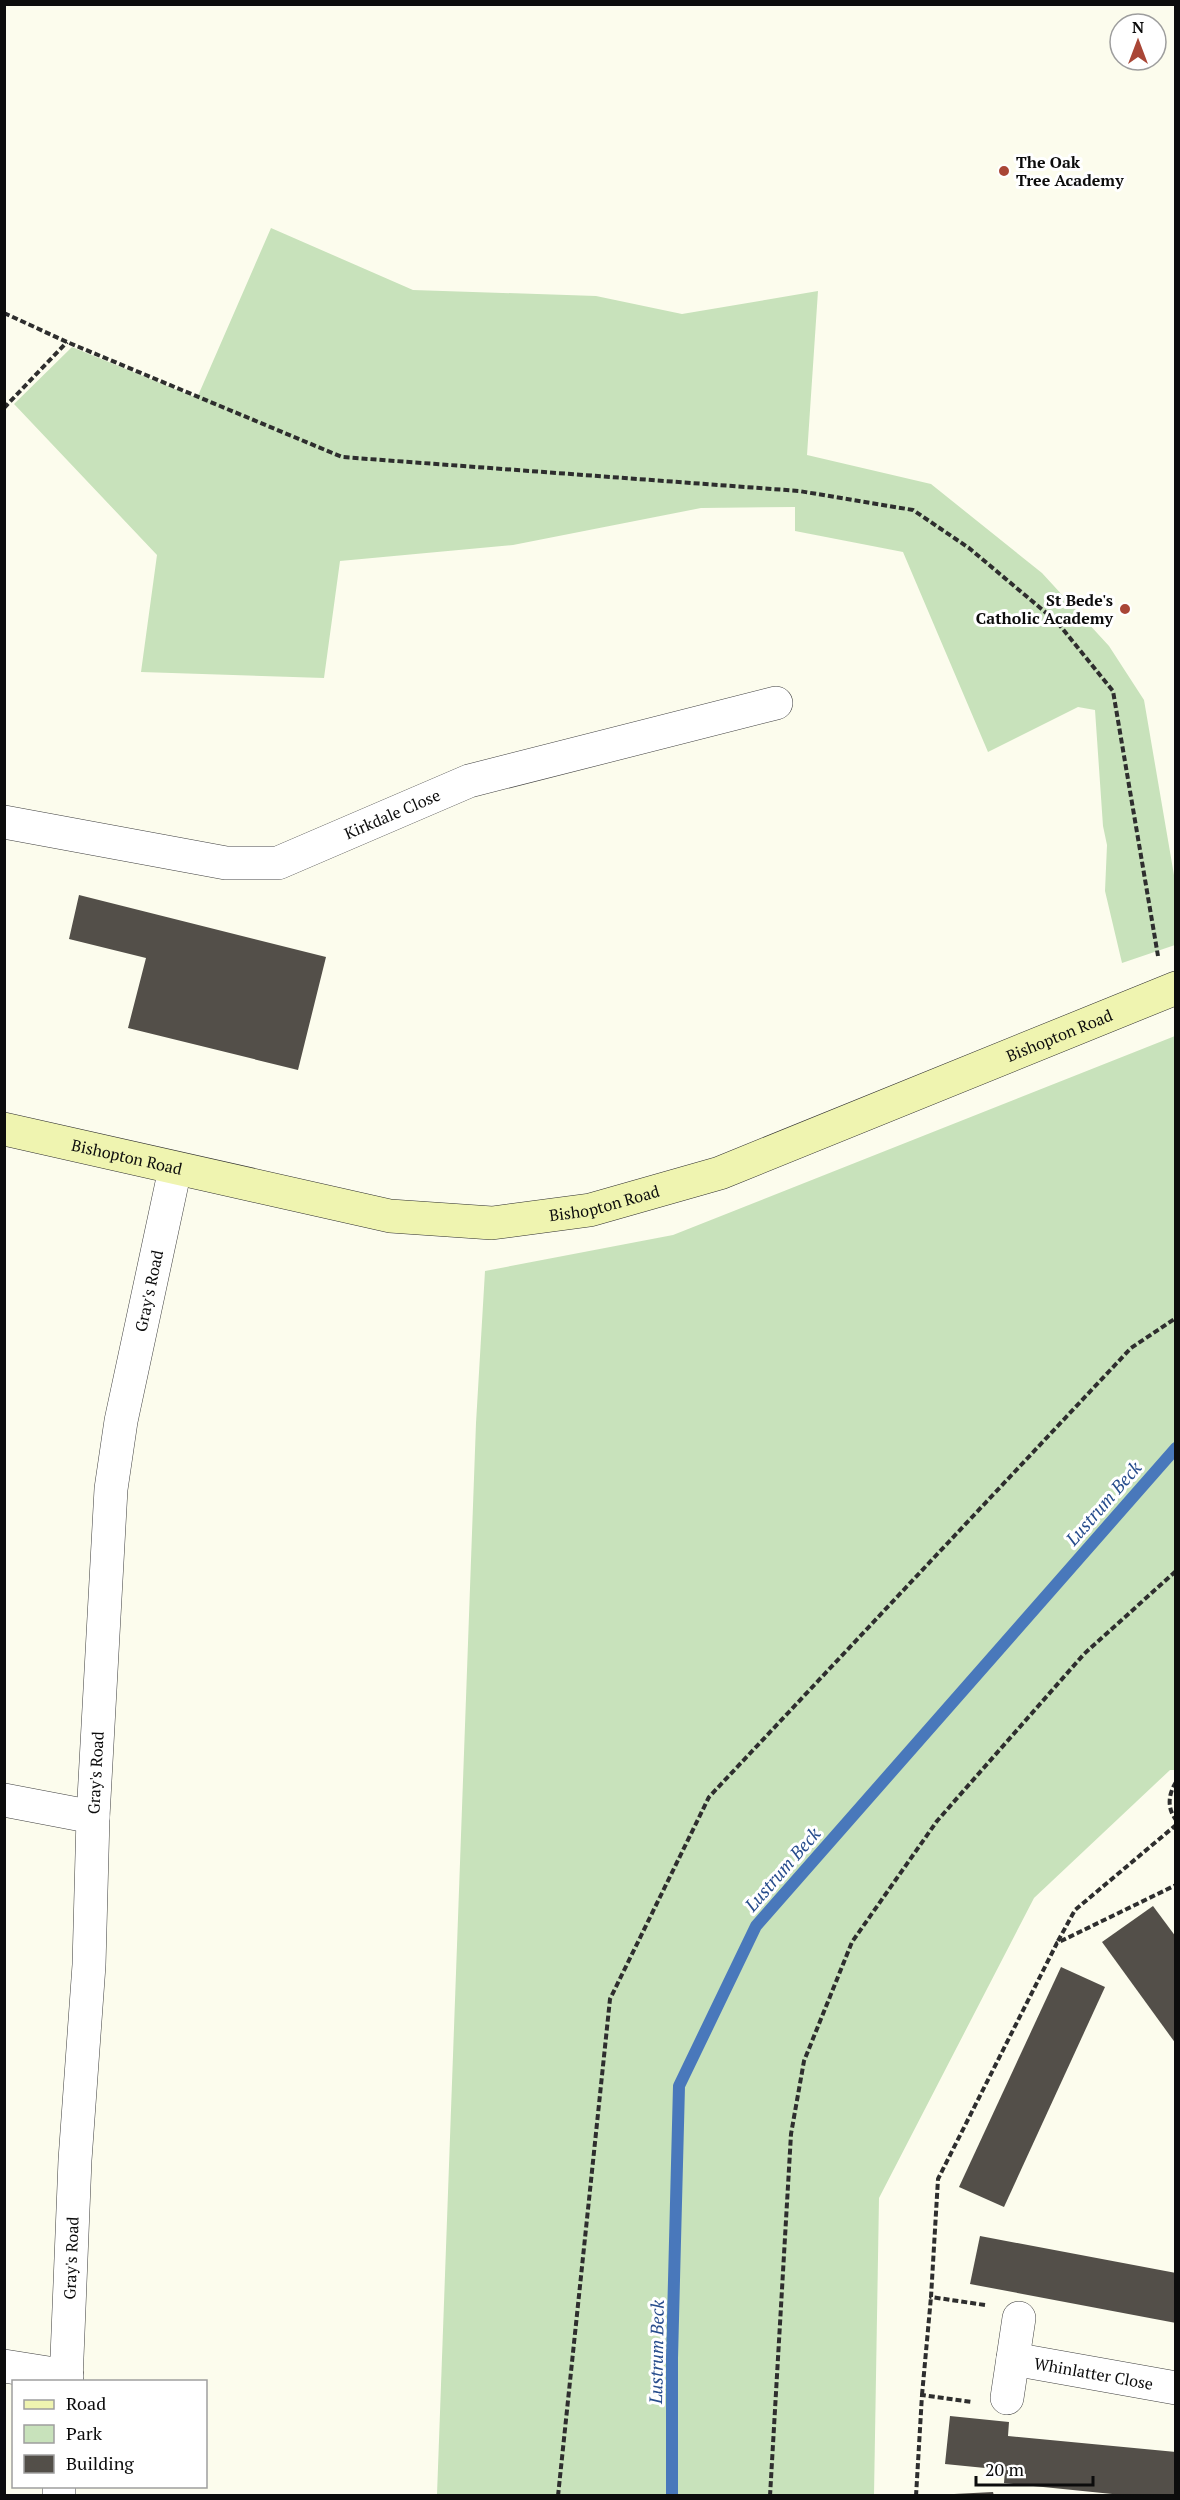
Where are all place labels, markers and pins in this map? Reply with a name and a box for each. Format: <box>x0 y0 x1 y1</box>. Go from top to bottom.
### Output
place label: The Oak Tree Academy <box>1016 151 1124 191</box>
marker: The Oak Tree Academy <box>997 164 1011 178</box>
place label: St Bede's Catholic Academy <box>976 589 1114 629</box>
marker: St Bede's Catholic Academy <box>1118 602 1132 616</box>

